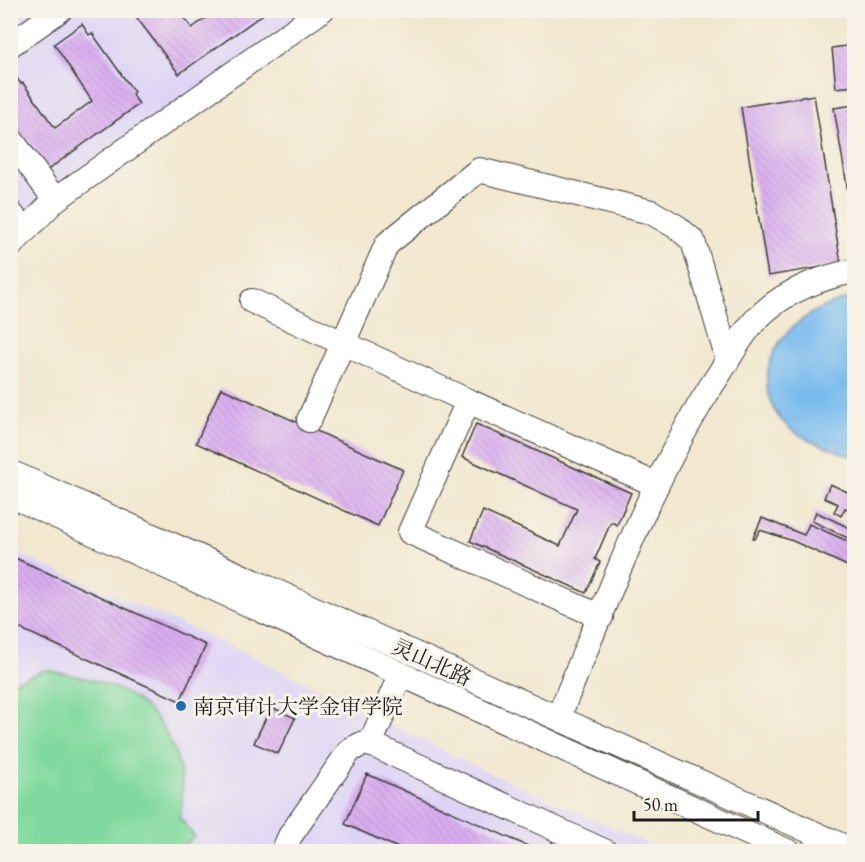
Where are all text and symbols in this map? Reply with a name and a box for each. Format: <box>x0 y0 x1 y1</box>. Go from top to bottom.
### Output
street label: 灵山北路 <box>388 633 476 691</box>
place label: 南京审计大学金审学院 <box>193 693 403 720</box>
marker: 南京审计大学金审学院 <box>174 699 188 713</box>
scale bar <box>634 784 758 822</box>
text: 50 m <box>643 793 678 816</box>

